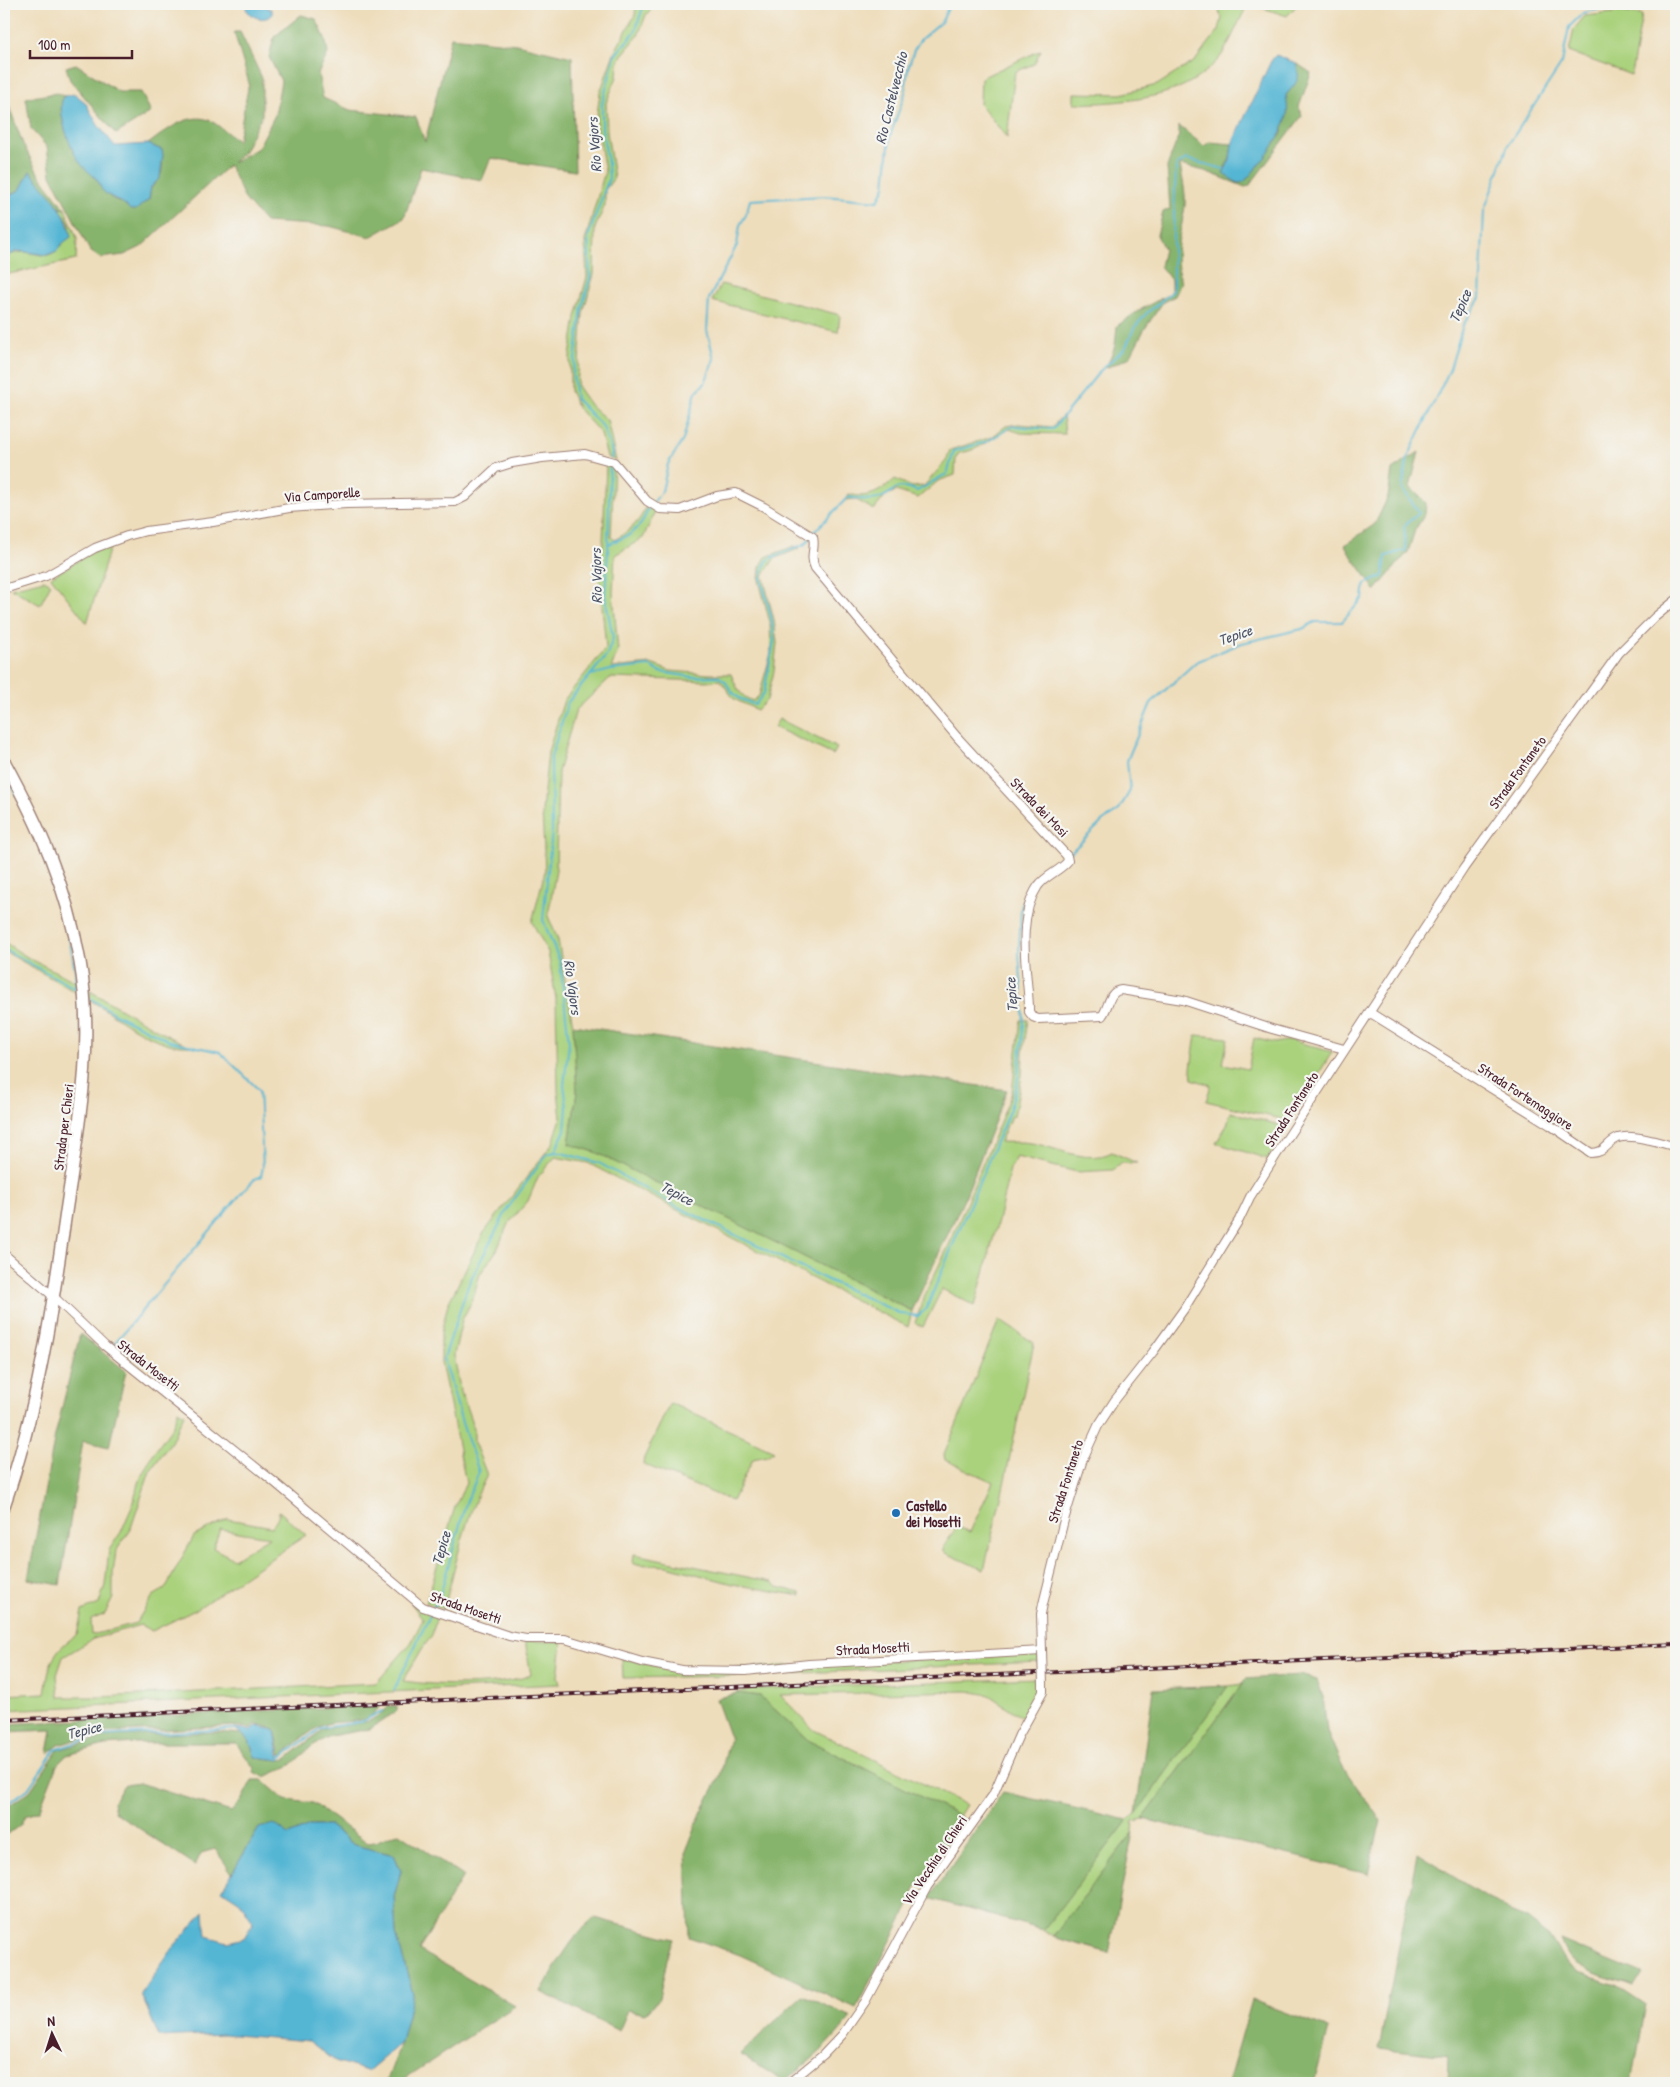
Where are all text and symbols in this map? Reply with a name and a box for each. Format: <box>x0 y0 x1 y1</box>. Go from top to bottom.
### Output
scale bar <box>30 28 132 60</box>
text: 100 m <box>38 34 71 55</box>
water label: Rio Castelvecchio <box>869 49 913 146</box>
water label: Rio Vajors <box>582 116 606 173</box>
water label: Tepice <box>1443 285 1477 326</box>
street label: Via Camporelle <box>283 482 361 507</box>
water label: Rio Vajors <box>585 547 607 604</box>
water label: Tepice <box>1215 619 1256 651</box>
street label: Strada Fontaneto <box>1484 731 1550 812</box>
street label: Strada dei Mosi <box>1007 773 1073 841</box>
water label: Rio Vajors <box>559 958 587 1017</box>
water label: Tepice <box>999 976 1023 1013</box>
street label: Strada Fortemaggiore <box>1474 1058 1578 1135</box>
street label: Strada Fontaneto <box>1260 1067 1323 1150</box>
street label: Strada per Chieri <box>48 1083 79 1172</box>
water label: Tepice <box>657 1176 698 1211</box>
street label: Strada Mosetti <box>114 1335 184 1395</box>
street label: Strada Fontaneto <box>1043 1437 1087 1525</box>
place label: Castello dei Mosetti <box>906 1496 961 1531</box>
marker: Castello dei Mosetti <box>890 1507 902 1519</box>
water label: Tepice <box>426 1528 456 1568</box>
street label: Strada Mosetti <box>428 1586 504 1628</box>
street label: Strada Mosetti <box>836 1637 910 1659</box>
water label: Tepice <box>65 1715 104 1744</box>
street label: Via Vecchia di Chieri <box>897 1811 971 1909</box>
north arrow <box>28 2010 78 2060</box>
text: N <box>47 2011 56 2030</box>

